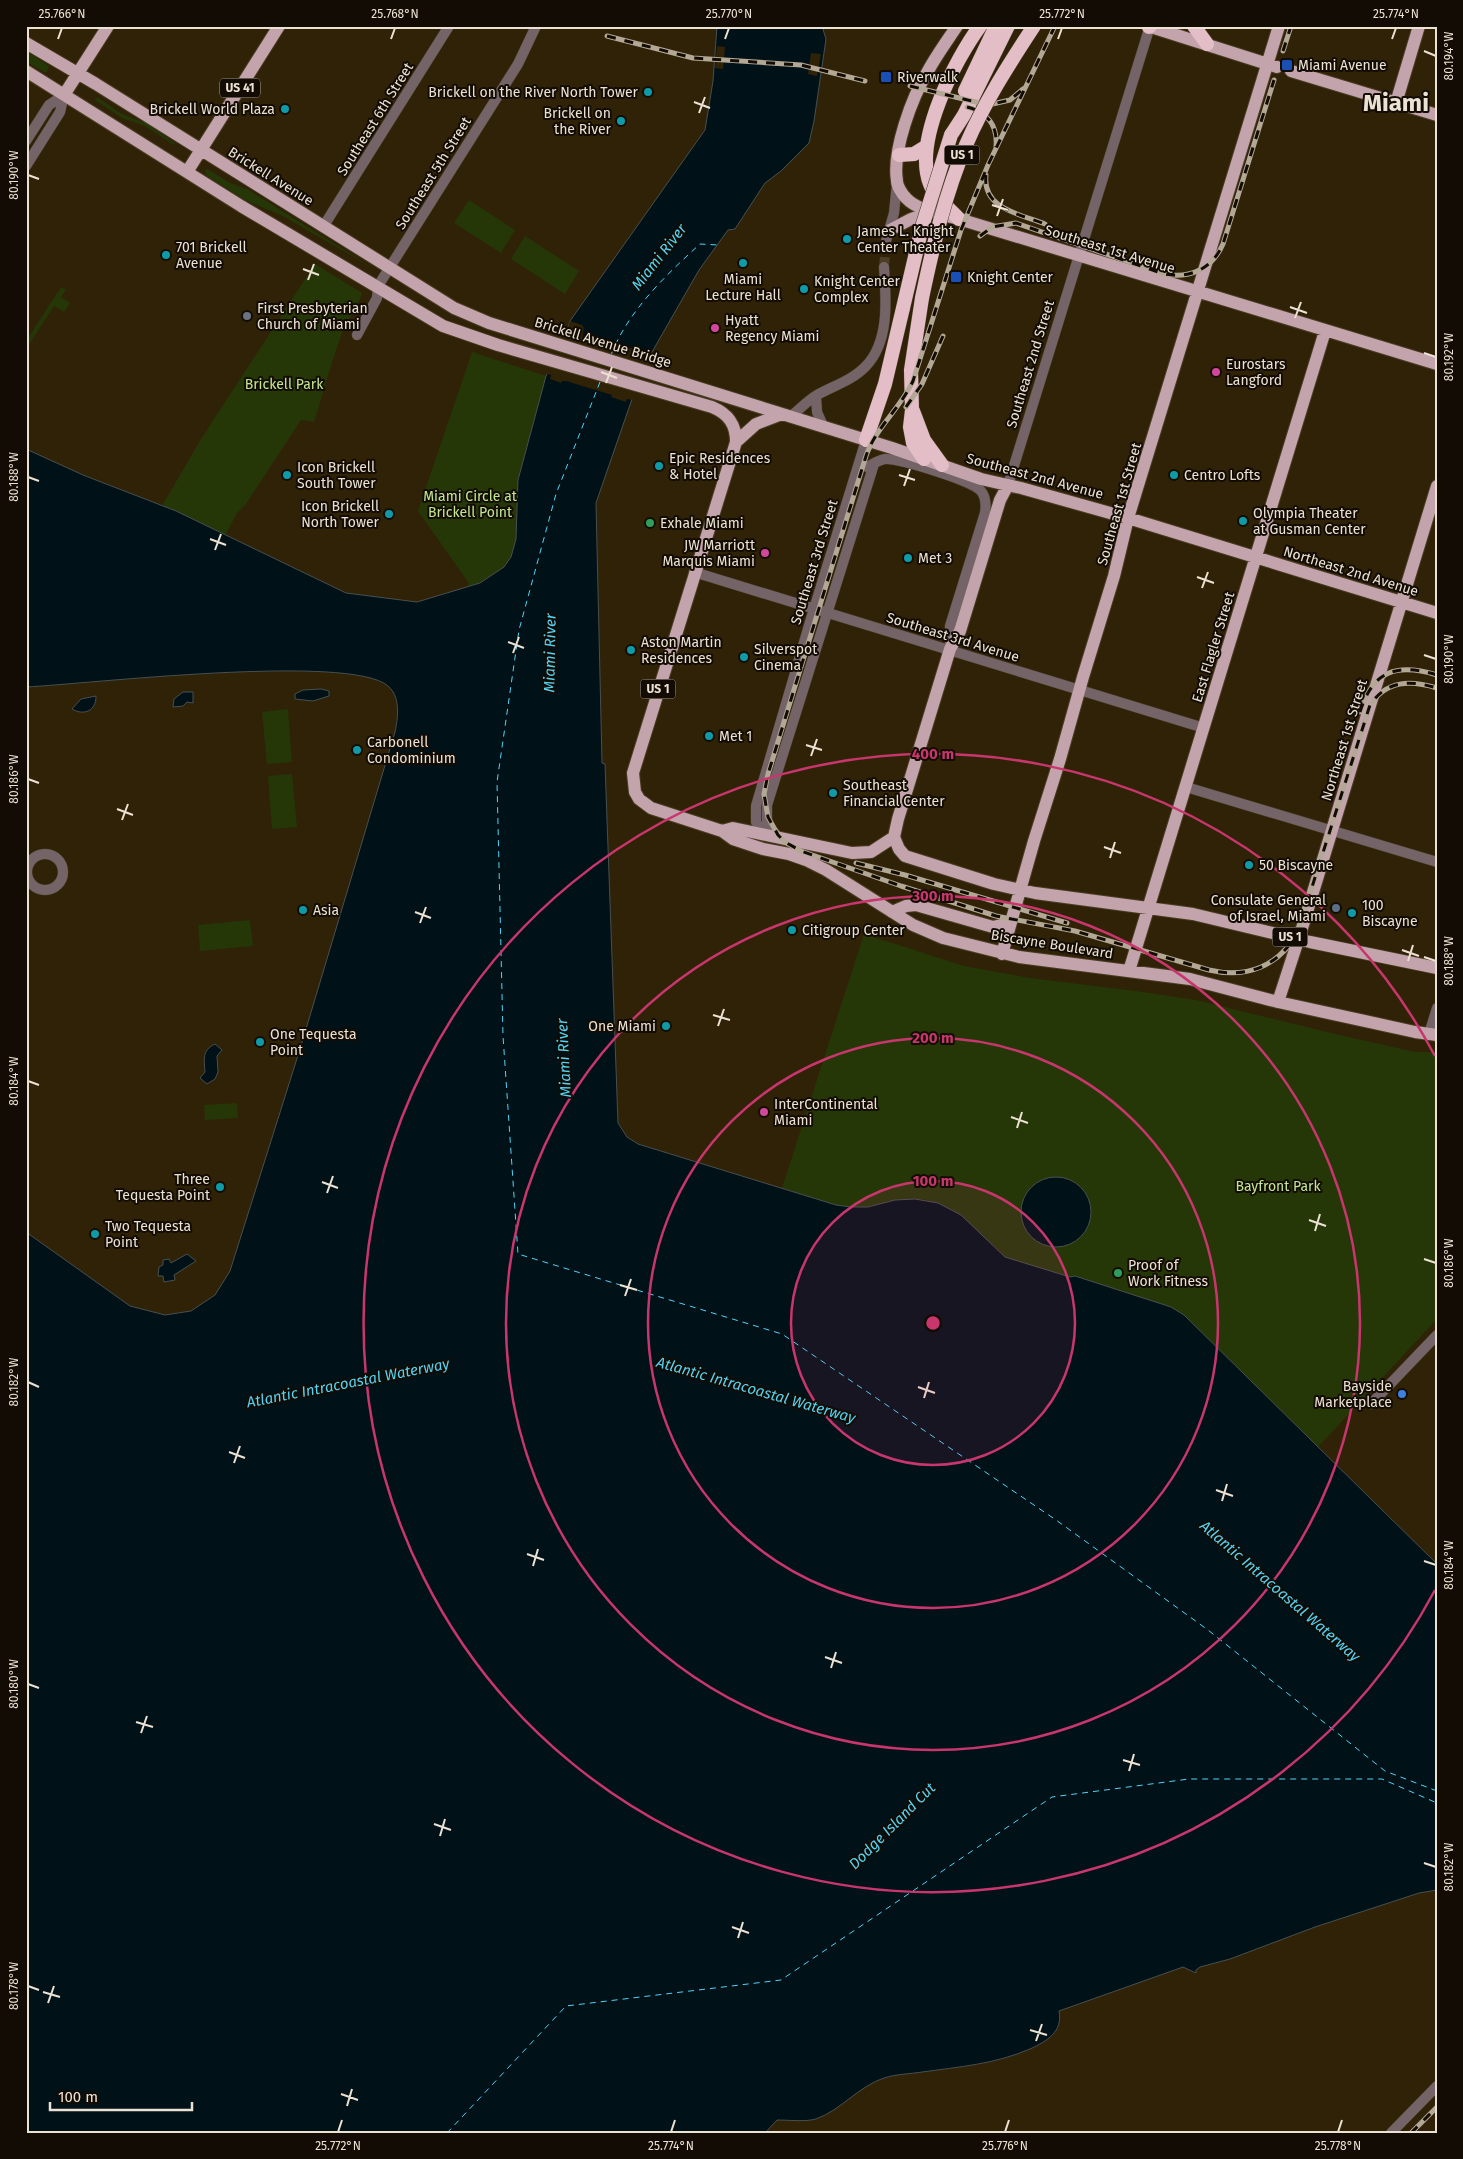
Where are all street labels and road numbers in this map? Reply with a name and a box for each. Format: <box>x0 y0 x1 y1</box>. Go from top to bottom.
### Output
street label: Southeast 6th Street <box>334 59 418 179</box>
road number: US 41 <box>220 78 260 98</box>
street label: Southeast 5th Street <box>392 113 475 233</box>
street label: Brickell Avenue <box>225 143 317 209</box>
road number: US 1 <box>944 146 980 164</box>
street label: Southeast 1st Avenue <box>1043 222 1177 277</box>
street label: Southeast 2nd Street <box>1003 297 1058 430</box>
street label: Brickell Avenue Bridge <box>532 314 673 371</box>
street label: Southeast 1st Street <box>1094 440 1145 567</box>
street label: Southeast 2nd Avenue <box>964 450 1105 503</box>
street label: Southeast 3rd Street <box>787 497 842 627</box>
street label: Northeast 2nd Avenue <box>1281 543 1420 600</box>
street label: East Flagler Street <box>1189 589 1239 704</box>
street label: Southeast 3rd Avenue <box>884 609 1021 666</box>
street label: Northeast 1st Street <box>1318 677 1371 803</box>
road number: US 1 <box>640 680 676 699</box>
street label: Biscayne Boulevard <box>990 926 1114 963</box>
road number: US 1 <box>1272 928 1308 946</box>

